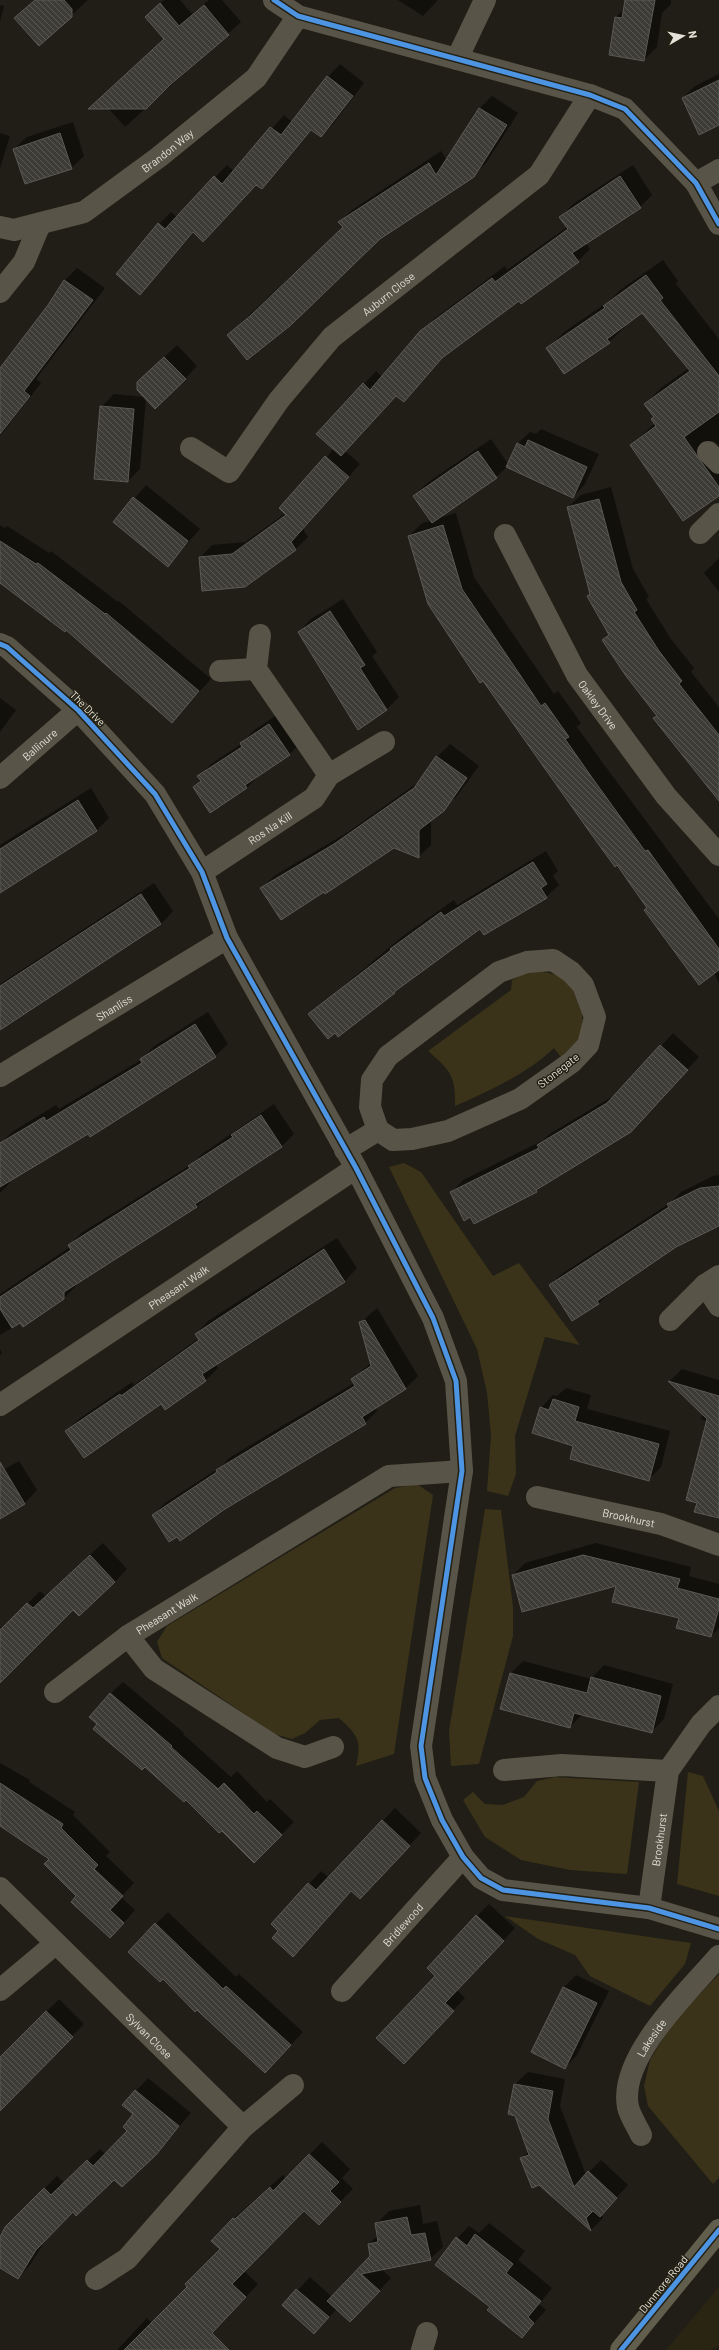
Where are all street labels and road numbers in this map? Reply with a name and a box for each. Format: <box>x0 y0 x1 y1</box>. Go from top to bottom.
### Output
street label: Brandon Way <box>138 126 195 175</box>
street label: Auburn Close <box>359 269 417 318</box>
street label: Oakley Drive <box>576 677 621 732</box>
street label: The Drive <box>68 688 108 728</box>
street label: Ballinure <box>19 725 59 763</box>
street label: Ros Na Kill <box>245 808 294 847</box>
street label: Shanliss <box>93 991 134 1023</box>
street label: Stonegate <box>535 1050 581 1090</box>
street label: Pheasant Walk <box>146 1261 211 1311</box>
street label: Brookhurst <box>601 1505 656 1529</box>
street label: Pheasant Walk <box>133 1588 200 1636</box>
street label: Brookhurst <box>648 1812 669 1867</box>
street label: Bridlewood <box>379 1900 425 1949</box>
street label: Sylvan Close <box>124 2010 176 2061</box>
street label: Lakeside <box>634 2016 668 2059</box>
street label: Dunmore Road <box>636 2253 690 2315</box>

